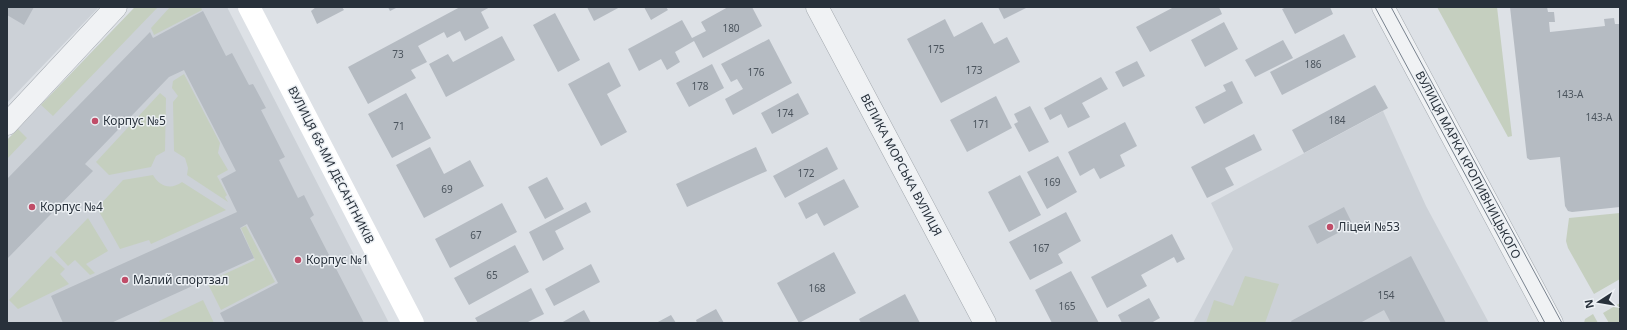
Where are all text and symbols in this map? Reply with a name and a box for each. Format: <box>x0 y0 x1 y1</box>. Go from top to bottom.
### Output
house number: 180 <box>722 21 740 35</box>
house number: 175 <box>927 42 945 56</box>
house number: 73 <box>392 47 404 61</box>
house number: 186 <box>1304 57 1322 71</box>
house number: 173 <box>965 63 983 77</box>
house number: 176 <box>747 65 765 79</box>
street label: ВУЛИЦЯ МАРКА КРОПИВНИЦЬКОГО <box>1412 68 1525 262</box>
house number: 178 <box>691 79 709 93</box>
street label: ВУЛИЦЯ 68-МИ ДЕСАНТНИКІВ <box>284 83 379 247</box>
house number: 143-А <box>1557 87 1584 101</box>
street label: ВЕЛИКА МОРСЬКА ВУЛИЦЯ <box>857 91 946 239</box>
house number: 174 <box>776 106 794 120</box>
house number: 143-А <box>1586 110 1613 124</box>
place label: Корпус №5 <box>103 112 166 129</box>
house number: 184 <box>1328 113 1346 127</box>
marker: Корпус №5 <box>90 116 100 126</box>
house number: 171 <box>972 117 990 131</box>
house number: 71 <box>393 119 405 133</box>
house number: 172 <box>797 166 815 180</box>
house number: 169 <box>1043 175 1061 189</box>
house number: 69 <box>441 182 453 196</box>
place label: Корпус №4 <box>40 198 103 215</box>
marker: Корпус №4 <box>27 202 37 212</box>
place label: Ліцей №53 <box>1338 218 1400 235</box>
marker: Ліцей №53 <box>1325 222 1335 232</box>
house number: 67 <box>470 228 482 242</box>
house number: 167 <box>1032 241 1050 255</box>
place label: Корпус №1 <box>306 251 369 268</box>
marker: Корпус №1 <box>293 255 303 265</box>
house number: 65 <box>486 268 498 282</box>
place label: Малий спортзал <box>133 271 228 288</box>
marker: Малий спортзал <box>120 275 130 285</box>
house number: 168 <box>808 281 826 295</box>
north arrow <box>1579 282 1619 322</box>
house number: 154 <box>1377 288 1395 302</box>
text: N <box>1580 298 1597 310</box>
house number: 165 <box>1058 299 1076 313</box>

